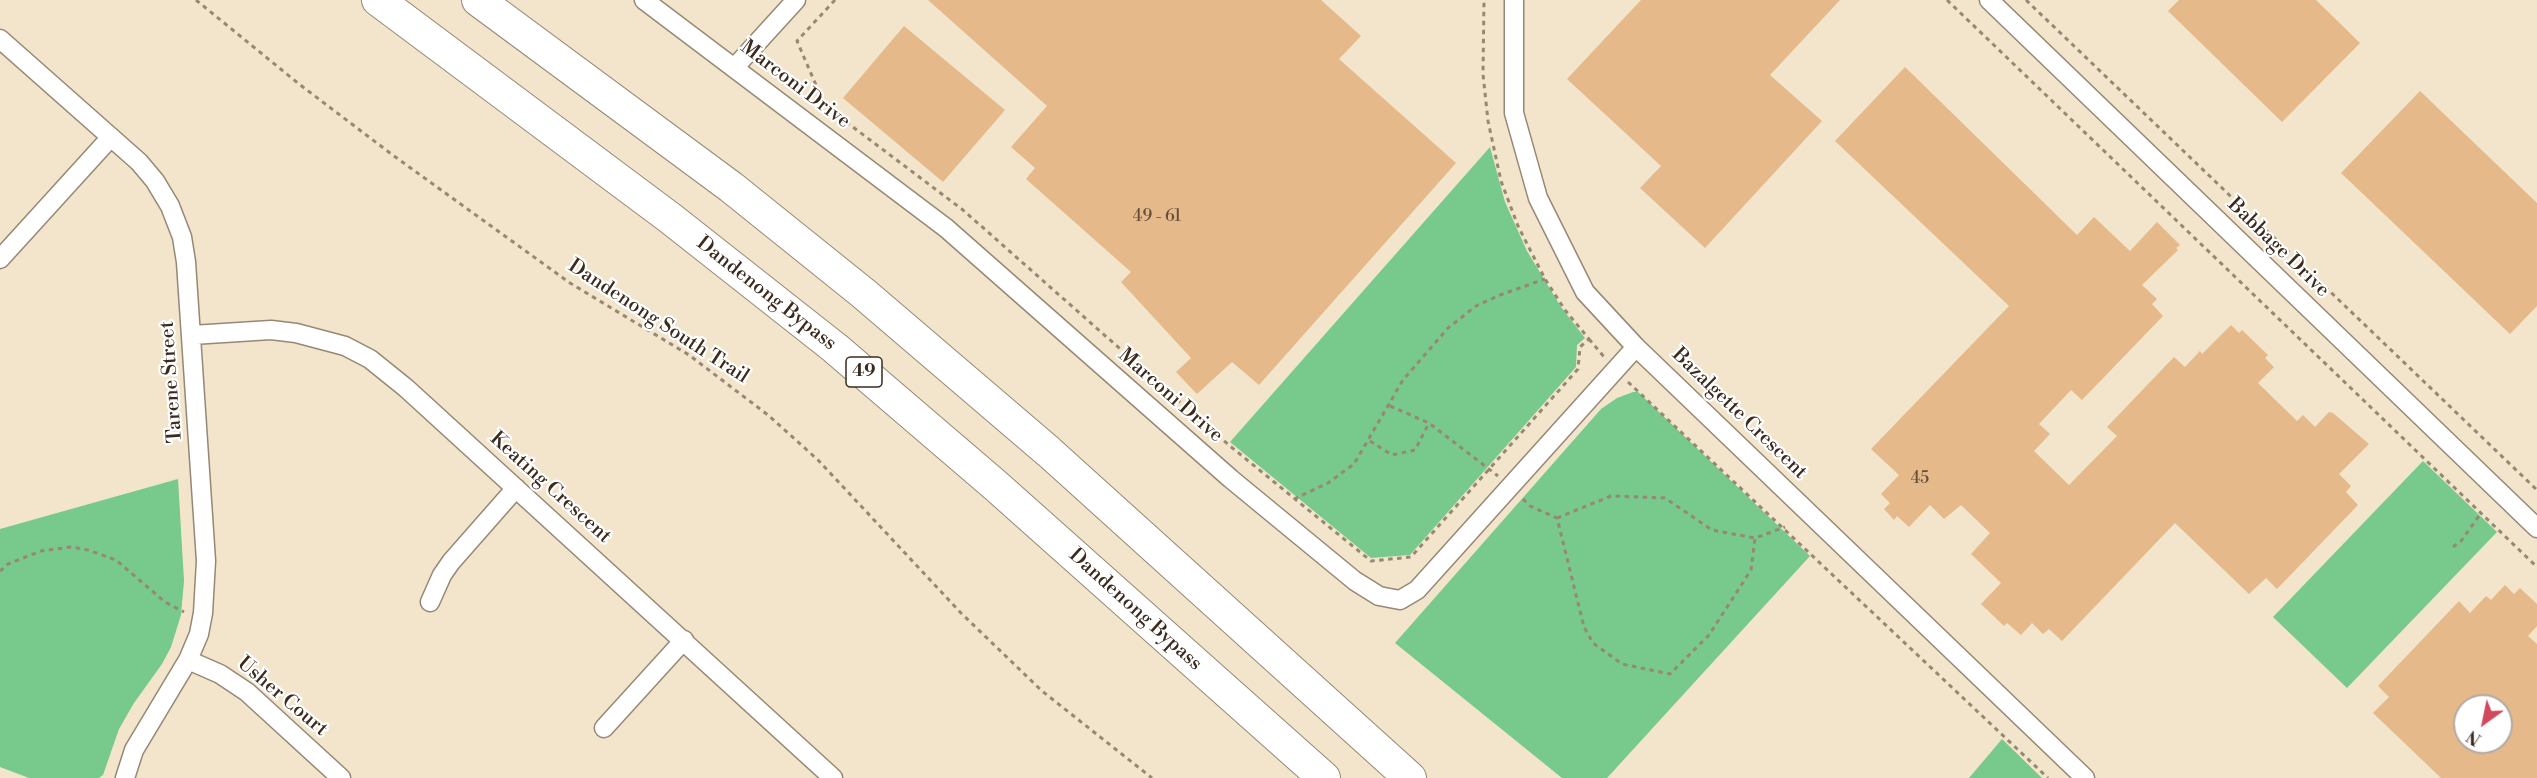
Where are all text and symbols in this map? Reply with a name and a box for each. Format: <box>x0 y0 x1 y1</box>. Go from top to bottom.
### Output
street label: Marconi Drive <box>735 36 855 134</box>
street label: Babbage Drive <box>2222 193 2334 303</box>
house number: 49 - 61 <box>1133 207 1181 227</box>
street label: Dandenong Bypass <box>691 232 841 356</box>
street label: Dandenong South Trail <box>563 255 753 389</box>
street label: Tarene Street <box>156 320 188 444</box>
street label: Bazalgette Crescent <box>1666 343 1812 485</box>
street label: Marconi Drive <box>1113 344 1227 448</box>
road number: 49 <box>846 357 882 387</box>
street label: Keating Crescent <box>484 427 616 549</box>
house number: 45 <box>1911 469 1929 489</box>
street label: Dandenong Bypass <box>1063 544 1207 676</box>
street label: Usher Court <box>232 652 332 742</box>
north arrow <box>2453 694 2513 754</box>
text: N <box>2464 726 2485 749</box>

